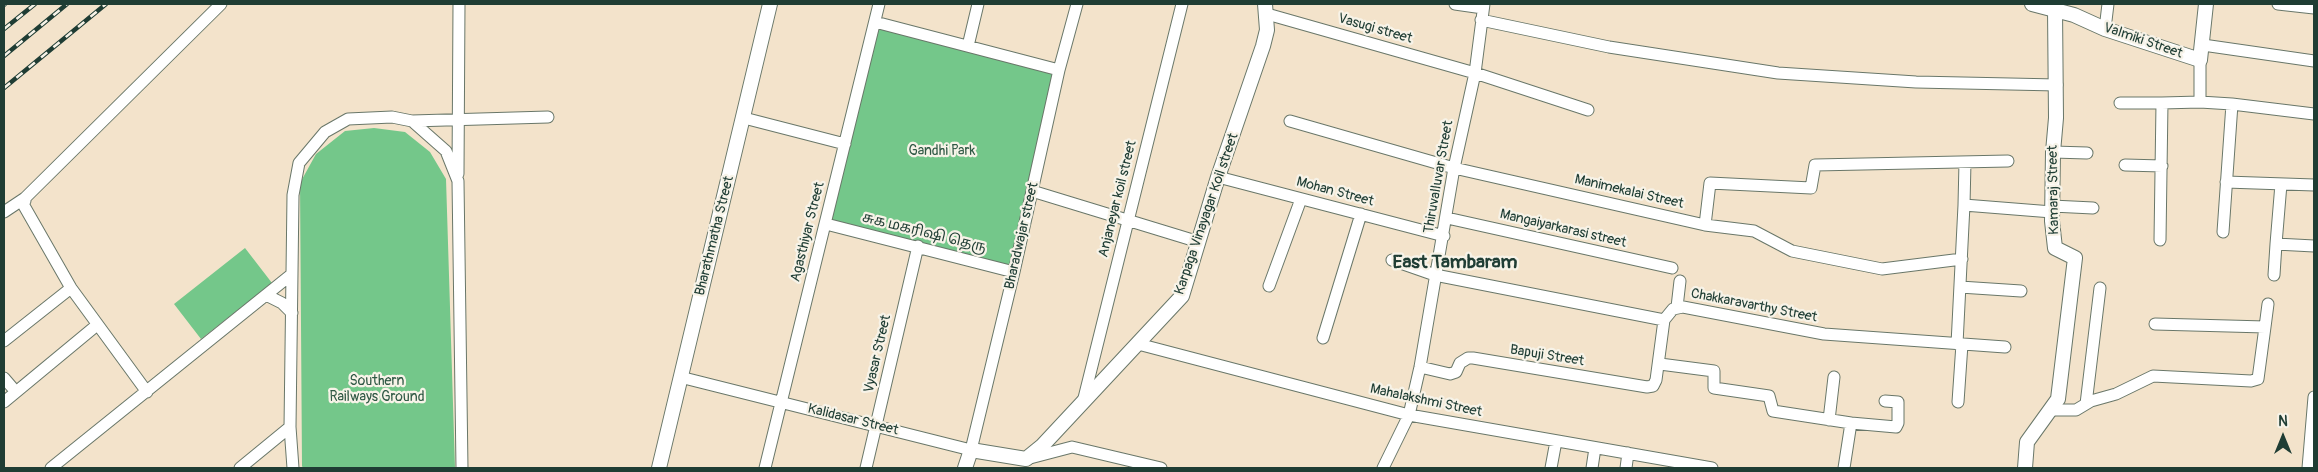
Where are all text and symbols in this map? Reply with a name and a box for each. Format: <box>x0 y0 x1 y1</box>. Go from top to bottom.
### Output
street label: Vasugi street <box>1336 10 1414 48</box>
street label: Valmiki Street <box>2101 20 2185 62</box>
street label: Thiruvalluvar Street <box>1421 119 1457 235</box>
street label: Karpaga Vinayagar Koil street <box>1171 131 1243 297</box>
street label: Anjaneyar koil street <box>1095 139 1141 259</box>
park label: Gandhi Park <box>909 143 975 159</box>
street label: Kamaraj Street <box>2045 145 2063 235</box>
street label: Manimekalai Street <box>1573 171 1685 213</box>
street label: Mohan Street <box>1295 174 1375 210</box>
street label: Bharathmatha Street <box>692 175 738 297</box>
street label: Agasthiyar Street <box>787 180 829 284</box>
street label: Bharadwajar street <box>1002 181 1042 291</box>
street label: Mangaiyarkarasi street <box>1498 206 1628 252</box>
street label: சுக மகரிஷி தெரு <box>860 209 988 257</box>
district label: East Tambaram <box>1393 252 1517 274</box>
street label: Chakkaravarthy Street <box>1689 286 1819 326</box>
street label: Vyasar Street <box>861 313 895 395</box>
street label: Bapuji Street <box>1509 342 1585 370</box>
park label: Southern Railways Ground <box>329 373 425 406</box>
street label: Mahalakshmi Street <box>1368 381 1484 421</box>
street label: Kalidasar Street <box>806 401 900 439</box>
north arrow <box>2258 412 2308 462</box>
text: N <box>2278 413 2288 430</box>

